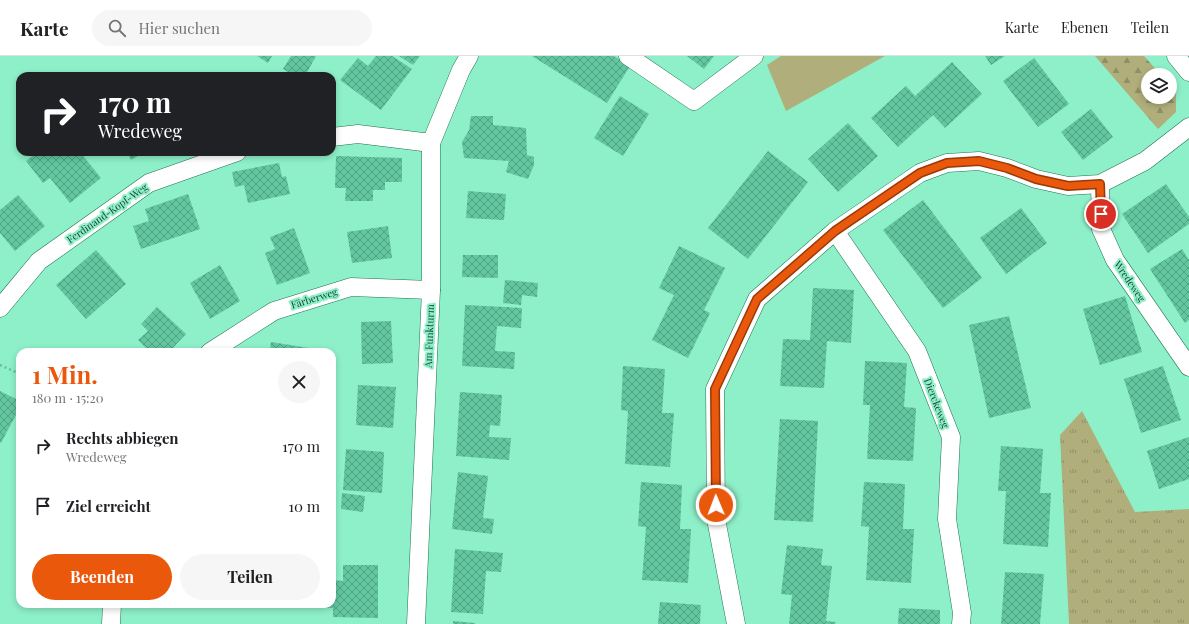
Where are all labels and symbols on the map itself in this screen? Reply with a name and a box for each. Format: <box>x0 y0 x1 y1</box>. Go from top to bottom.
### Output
street label: Ferdinand-Kopf-Weg <box>64 179 151 246</box>
pin <box>1084 197 1118 231</box>
street label: Wredeweg <box>1111 257 1149 305</box>
street label: Färberweg <box>289 284 340 312</box>
street label: Am Funkturm <box>421 304 437 369</box>
street label: Dierckeweg <box>921 376 953 431</box>
position arrow <box>695 484 737 526</box>

